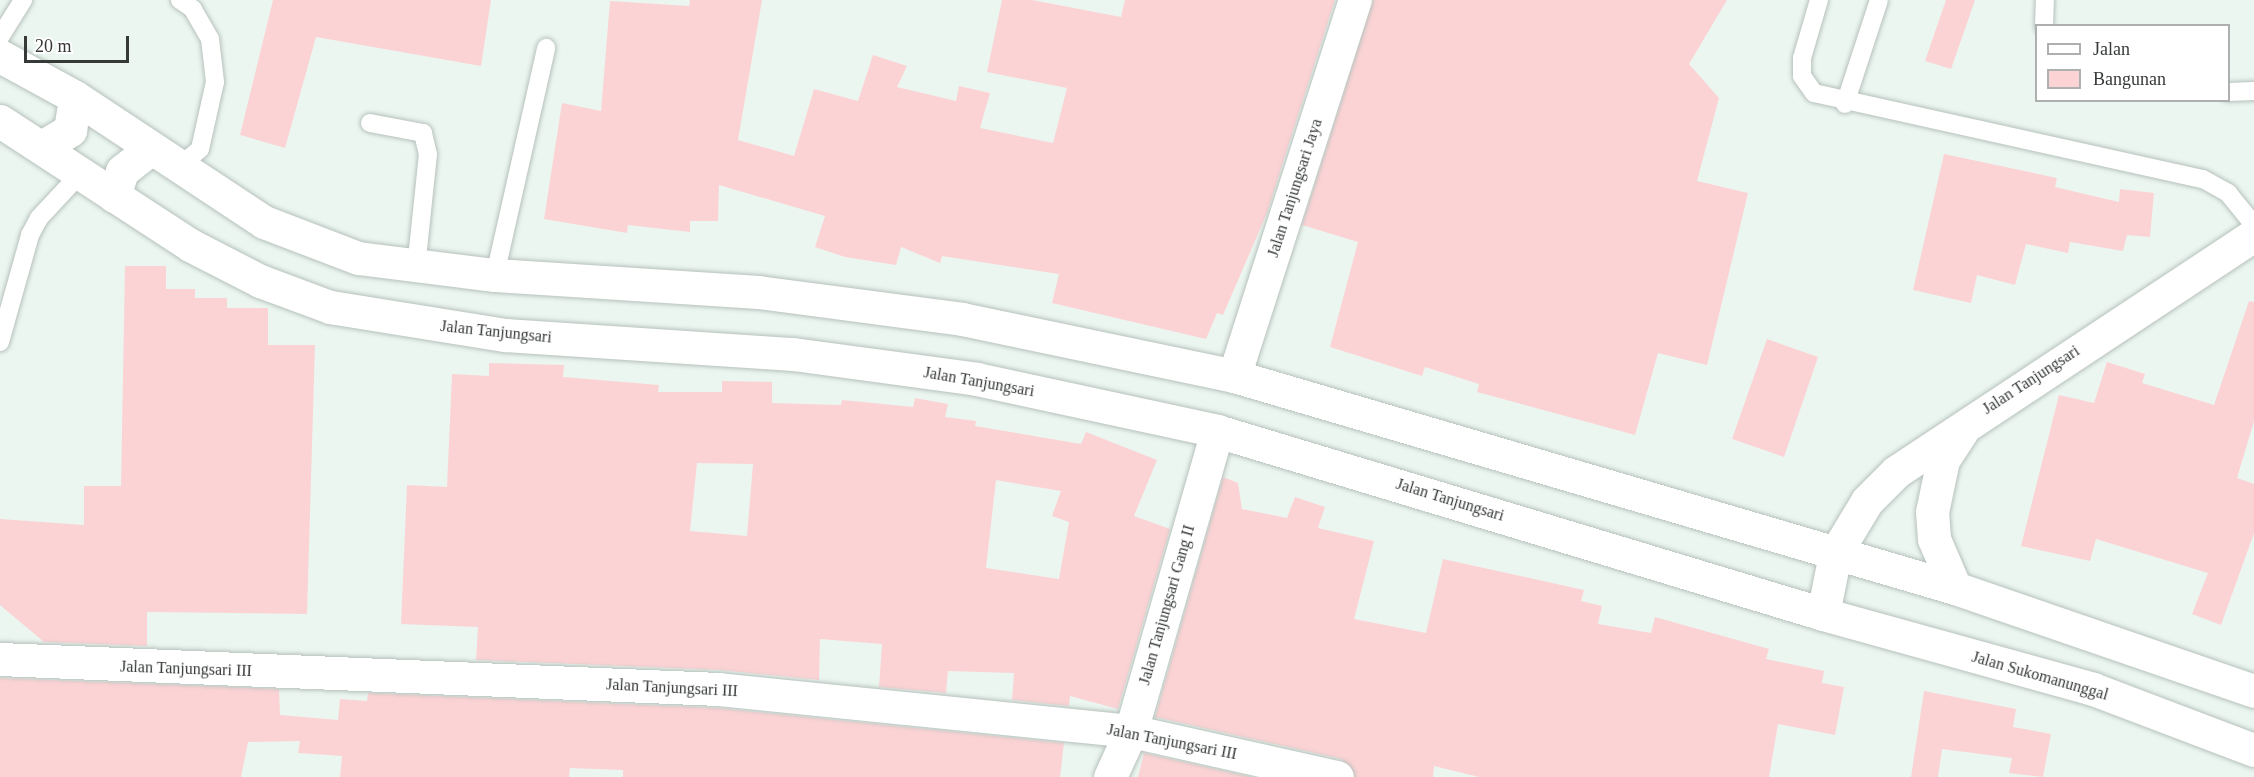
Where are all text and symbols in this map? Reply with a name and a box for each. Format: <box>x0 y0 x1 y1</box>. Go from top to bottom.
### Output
scale bar <box>27 24 132 62</box>
legend <box>2035 24 2230 102</box>
text: 20 m <box>35 36 72 56</box>
text: Jalan <box>2093 39 2130 59</box>
text: Bangunan <box>2093 69 2166 89</box>
street label: Jalan Tanjungsari Jaya <box>1264 116 1326 260</box>
street label: Jalan Tanjungsari <box>439 317 553 347</box>
street label: Jalan Tanjungsari <box>1979 341 2083 419</box>
street label: Jalan Tanjungsari <box>922 363 1036 401</box>
street label: Jalan Tanjungsari <box>1394 474 1506 526</box>
street label: Jalan Tanjungsari Gang II <box>1135 523 1199 687</box>
street label: Jalan Sukomanunggal <box>1970 647 2110 705</box>
street label: Jalan Tanjungsari III <box>120 657 252 681</box>
street label: Jalan Tanjungsari III <box>606 675 738 701</box>
street label: Jalan Tanjungsari III <box>1105 720 1239 764</box>

